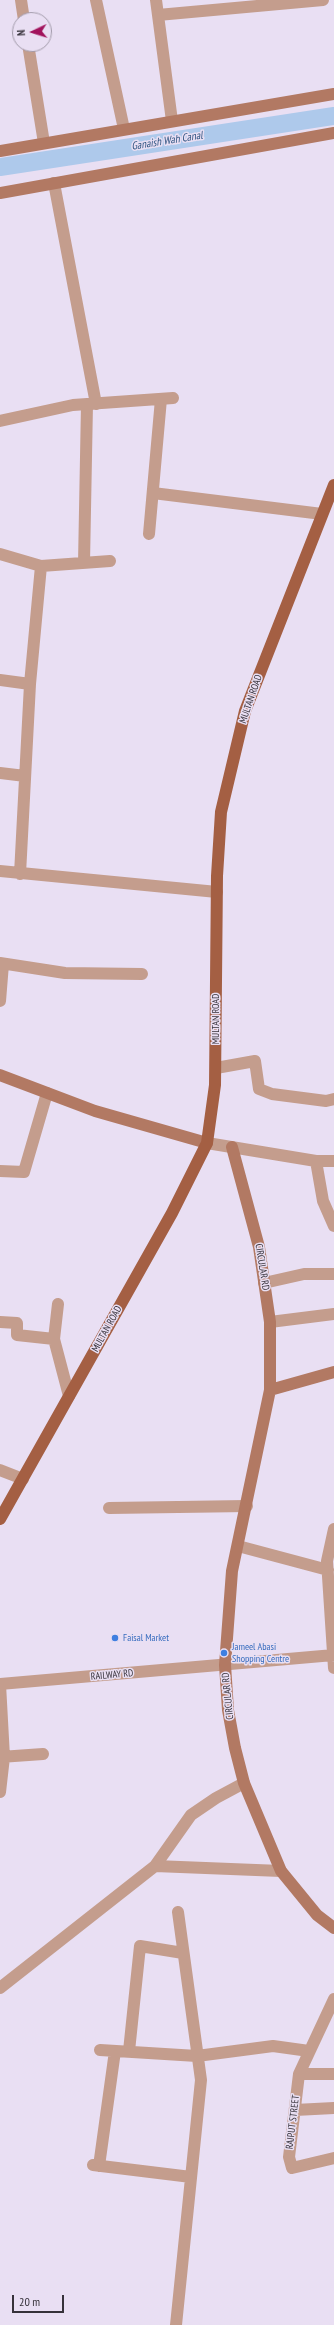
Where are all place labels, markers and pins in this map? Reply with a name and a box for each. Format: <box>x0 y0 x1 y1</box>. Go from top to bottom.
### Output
place label: Faisal Market <box>123 1632 169 1644</box>
marker: Faisal Market <box>110 1633 120 1643</box>
place label: Jameel Abasi Shopping Centre <box>232 1641 289 1664</box>
marker: Jameel Abasi Shopping Centre <box>219 1648 229 1658</box>

